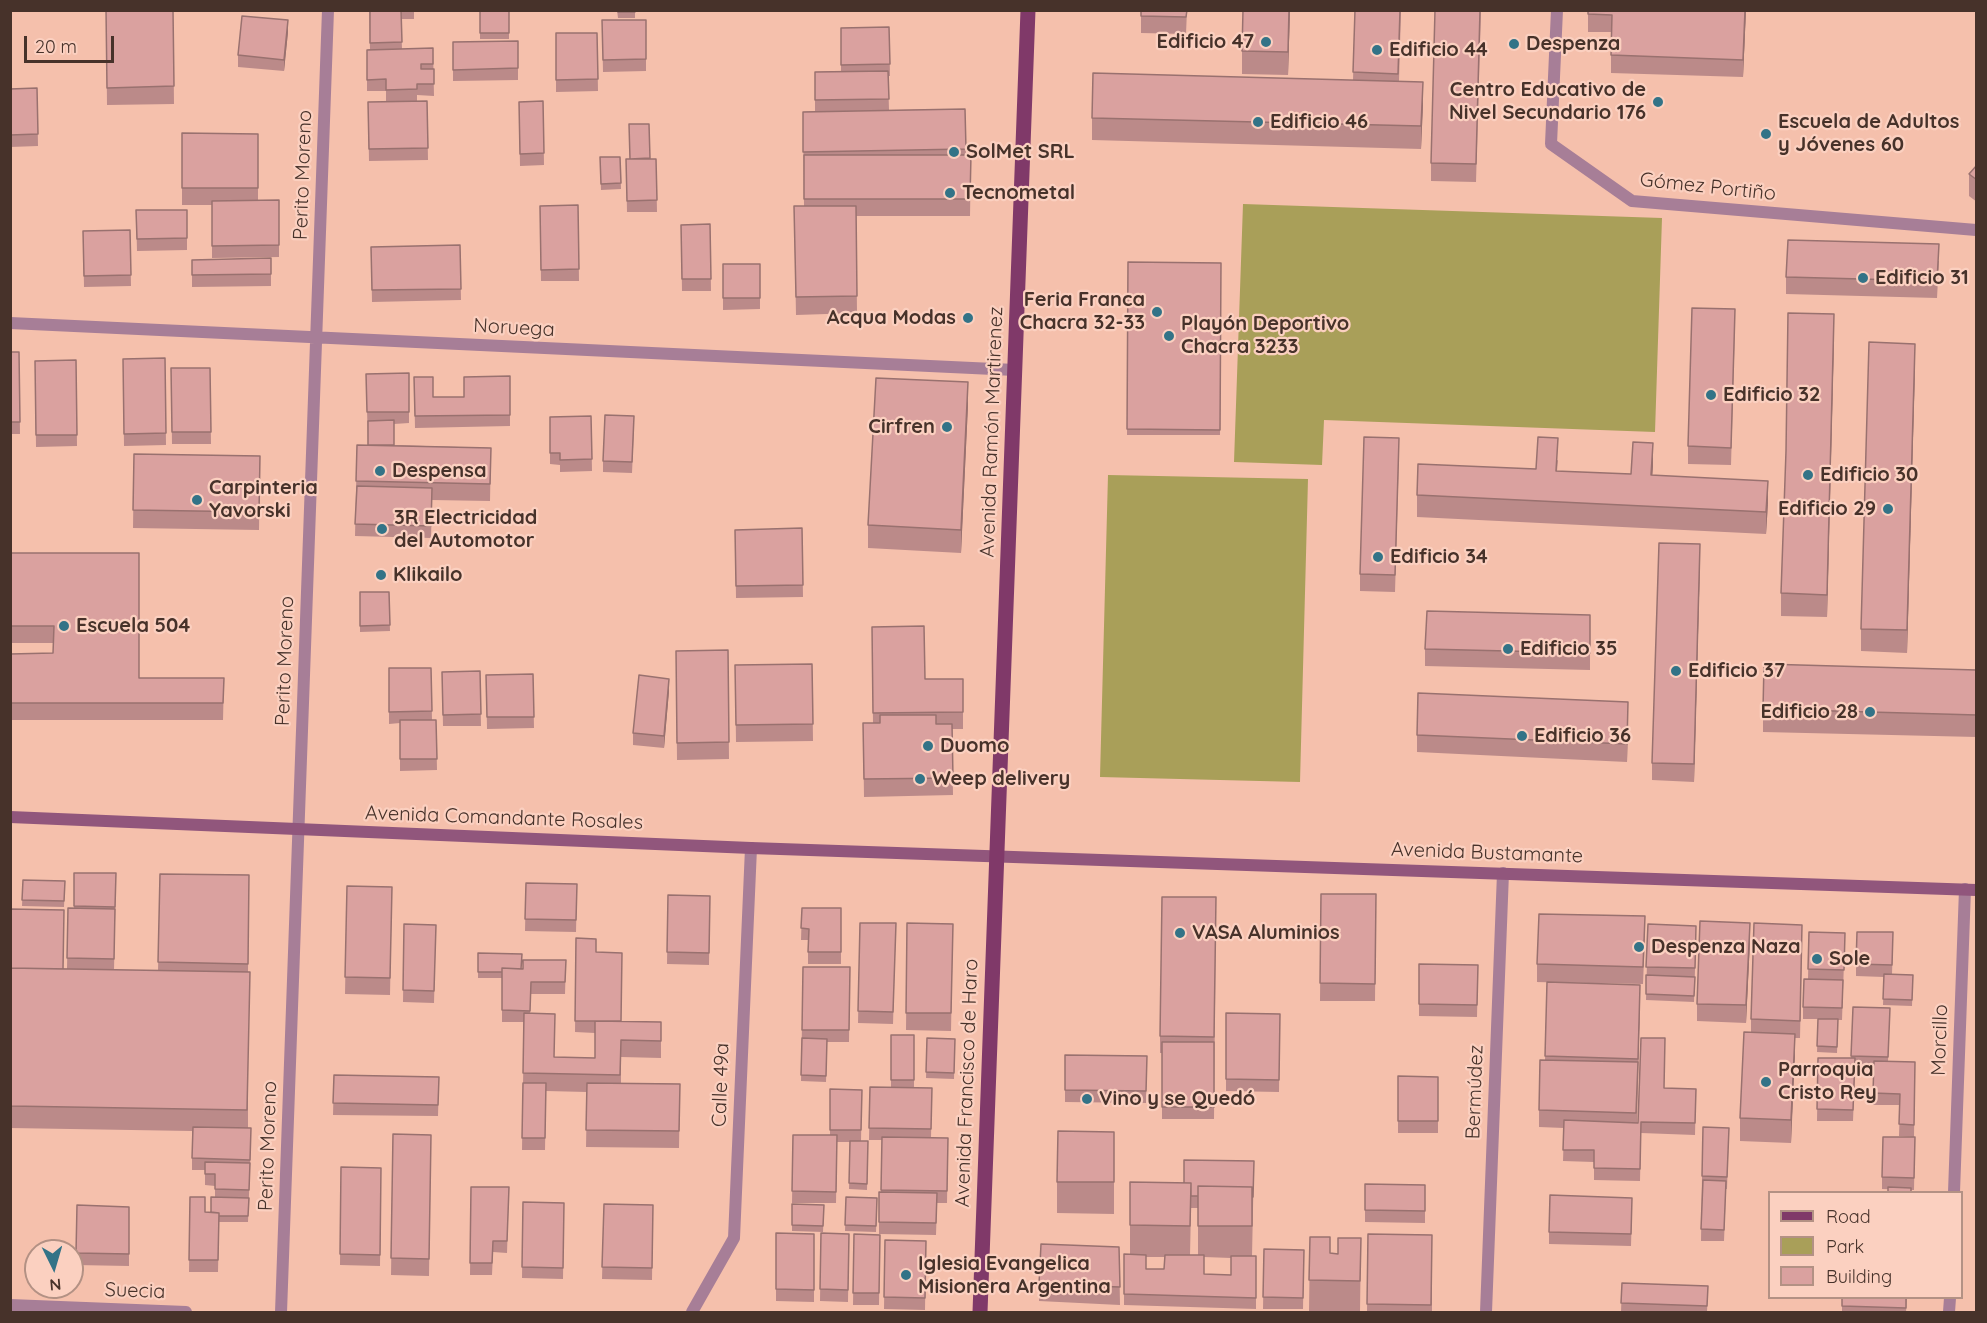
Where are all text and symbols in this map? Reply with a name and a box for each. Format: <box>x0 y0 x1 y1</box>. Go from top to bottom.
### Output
scale bar <box>27 24 117 62</box>
place label: Edificio 47 <box>1157 30 1254 54</box>
place label: Despenza <box>1526 32 1620 56</box>
text: 20 m <box>35 35 77 58</box>
marker: Edificio 47 <box>1259 35 1273 49</box>
marker: Despenza <box>1507 37 1521 51</box>
place label: Edificio 44 <box>1389 38 1488 62</box>
marker: Edificio 44 <box>1370 43 1384 57</box>
place label: Centro Educativo de Nivel Secundario 176 <box>1449 78 1646 125</box>
marker: Centro Educativo de Nivel Secundario 176 <box>1651 95 1665 109</box>
street label: Perito Moreno <box>289 110 317 240</box>
place label: Edificio 46 <box>1270 110 1368 134</box>
place label: Escuela de Adultos y Jóvenes 60 <box>1778 110 1959 157</box>
marker: Edificio 46 <box>1251 115 1265 129</box>
marker: Escuela de Adultos y Jóvenes 60 <box>1759 127 1773 141</box>
place label: SolMet SRL <box>966 140 1075 164</box>
marker: SolMet SRL <box>947 145 961 159</box>
street label: Gómez Portiño <box>1639 168 1777 206</box>
place label: Tecnometal <box>962 181 1075 205</box>
marker: Tecnometal <box>943 186 957 200</box>
place label: Edificio 31 <box>1875 266 1969 290</box>
marker: Edificio 31 <box>1856 271 1870 285</box>
place label: Feria Franca Chacra 32-33 <box>1020 288 1145 335</box>
marker: Feria Franca Chacra 32-33 <box>1150 305 1164 319</box>
place label: Acqua Modas <box>827 306 956 330</box>
street label: Avenida Ramón Martirenez <box>976 306 1008 558</box>
marker: Acqua Modas <box>961 311 975 325</box>
place label: Playón Deportivo Chacra 3233 <box>1181 312 1349 359</box>
street label: Noruega <box>473 314 555 342</box>
marker: Playón Deportivo Chacra 3233 <box>1162 329 1176 343</box>
place label: Edificio 32 <box>1723 383 1820 407</box>
marker: Edificio 32 <box>1704 388 1718 402</box>
place label: Cirfren <box>868 415 935 439</box>
marker: Cirfren <box>940 420 954 434</box>
place label: Despensa <box>392 459 487 483</box>
place label: Edificio 30 <box>1820 463 1918 487</box>
marker: Despensa <box>373 464 387 478</box>
marker: Edificio 30 <box>1801 468 1815 482</box>
place label: Carpinteria Yavorski <box>209 476 318 523</box>
marker: Carpinteria Yavorski <box>190 493 204 507</box>
place label: Edificio 29 <box>1778 497 1876 521</box>
marker: Edificio 29 <box>1881 502 1895 516</box>
place label: 3R Electricidad del Automotor <box>394 506 537 553</box>
marker: 3R Electricidad del Automotor <box>375 522 389 536</box>
place label: Edificio 34 <box>1390 545 1488 569</box>
marker: Edificio 34 <box>1371 550 1385 564</box>
place label: Klikailo <box>393 563 462 587</box>
marker: Klikailo <box>374 568 388 582</box>
street label: Perito Moreno <box>271 596 299 726</box>
place label: Escuela 504 <box>76 614 190 638</box>
marker: Escuela 504 <box>57 619 71 633</box>
place label: Edificio 35 <box>1520 637 1618 661</box>
marker: Edificio 35 <box>1501 642 1515 656</box>
place label: Edificio 37 <box>1688 659 1785 683</box>
marker: Edificio 37 <box>1669 664 1683 678</box>
place label: Edificio 28 <box>1760 700 1858 724</box>
marker: Edificio 28 <box>1863 705 1877 719</box>
place label: Edificio 36 <box>1534 724 1631 748</box>
marker: Edificio 36 <box>1515 729 1529 743</box>
place label: Duomo <box>940 734 1009 758</box>
marker: Duomo <box>921 739 935 753</box>
place label: Weep delivery <box>932 767 1070 791</box>
marker: Weep delivery <box>913 772 927 786</box>
street label: Avenida Comandante Rosales <box>365 801 643 835</box>
street label: Avenida Bustamante <box>1390 838 1584 868</box>
place label: VASA Aluminios <box>1192 921 1340 945</box>
marker: VASA Aluminios <box>1173 926 1187 940</box>
place label: Despenza Naza <box>1651 935 1801 959</box>
marker: Despenza Naza <box>1632 940 1646 954</box>
place label: Sole <box>1829 947 1870 971</box>
marker: Sole <box>1810 952 1824 966</box>
street label: Avenida Francisco de Haro <box>951 958 983 1208</box>
street label: Morcillo <box>1927 1004 1953 1076</box>
street label: Calle 49a <box>708 1042 734 1128</box>
street label: Bermúdez <box>1461 1044 1489 1140</box>
place label: Parroquia Cristo Rey <box>1778 1058 1877 1105</box>
marker: Parroquia Cristo Rey <box>1759 1075 1773 1089</box>
street label: Perito Moreno <box>254 1081 282 1211</box>
place label: Vino y se Quedó <box>1099 1087 1255 1111</box>
marker: Vino y se Quedó <box>1080 1092 1094 1106</box>
legend <box>1768 1191 1963 1299</box>
text: Road <box>1826 1205 1871 1228</box>
text: Park <box>1826 1235 1864 1258</box>
north arrow <box>24 1239 84 1299</box>
place label: Iglesia Evangelica Misionera Argentina <box>918 1252 1111 1299</box>
text: Building <box>1826 1265 1892 1288</box>
marker: Iglesia Evangelica Misionera Argentina <box>899 1268 913 1282</box>
text: N <box>49 1274 62 1295</box>
street label: Suecia <box>104 1278 166 1304</box>

